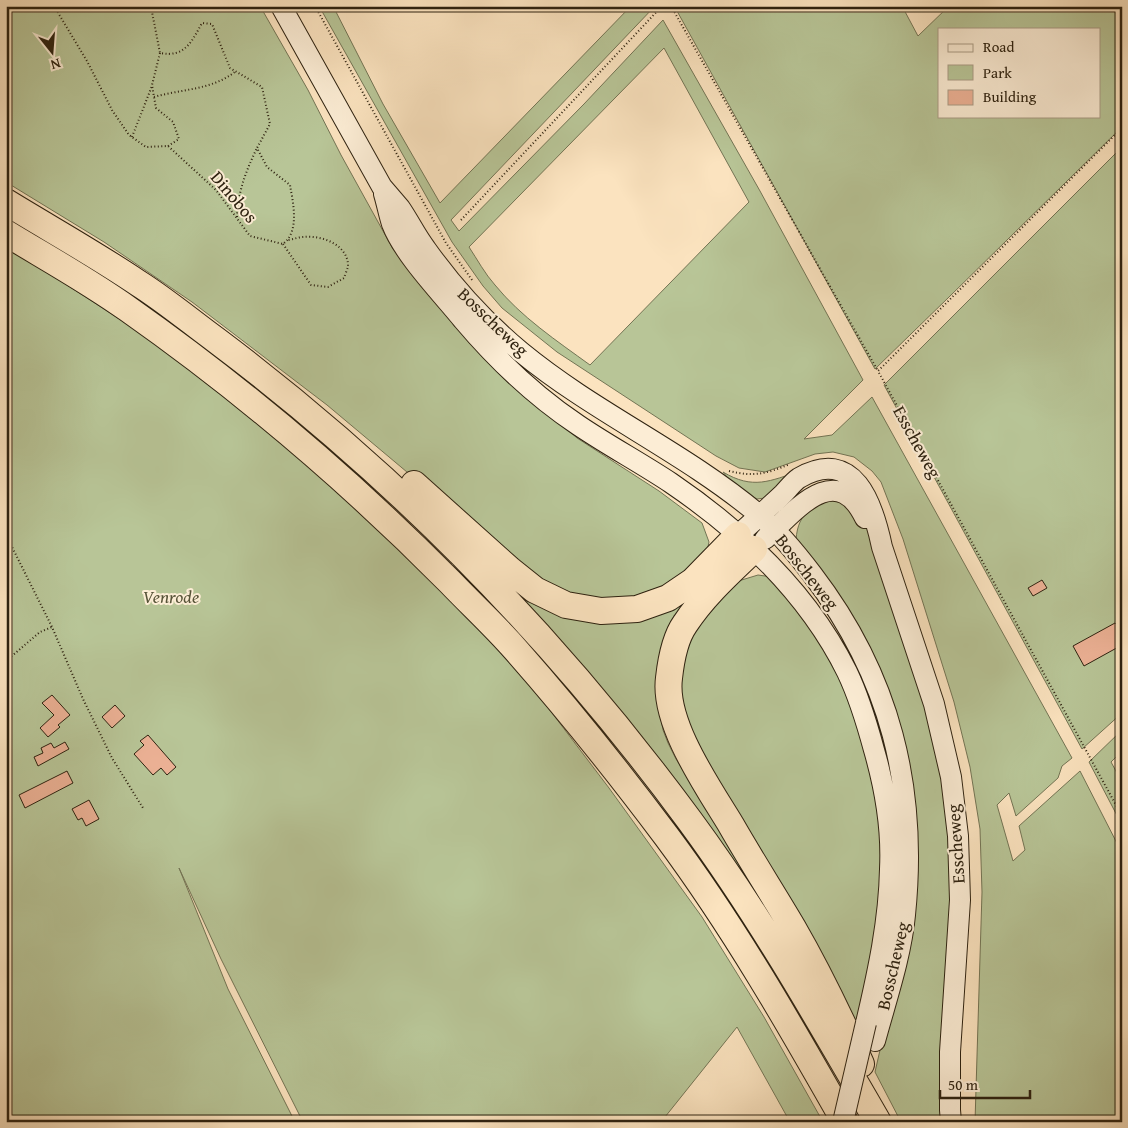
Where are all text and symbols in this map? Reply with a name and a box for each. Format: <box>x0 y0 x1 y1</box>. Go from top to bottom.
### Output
north arrow <box>28 28 78 78</box>
legend <box>938 28 1100 118</box>
text: Road <box>983 36 1014 57</box>
text: N <box>48 54 63 76</box>
text: Park <box>983 62 1012 83</box>
text: Building <box>983 86 1037 107</box>
street label: Dinobos <box>204 165 264 229</box>
street label: Bosscheweg <box>452 281 535 363</box>
street label: Esscheweg <box>886 400 949 483</box>
street label: Bosscheweg <box>769 528 846 615</box>
park label: Venrode <box>143 583 199 610</box>
street label: Esscheweg <box>939 803 972 885</box>
street label: Bosscheweg <box>869 919 916 1013</box>
scale bar <box>940 1068 1030 1100</box>
text: 50 m <box>948 1074 979 1095</box>

